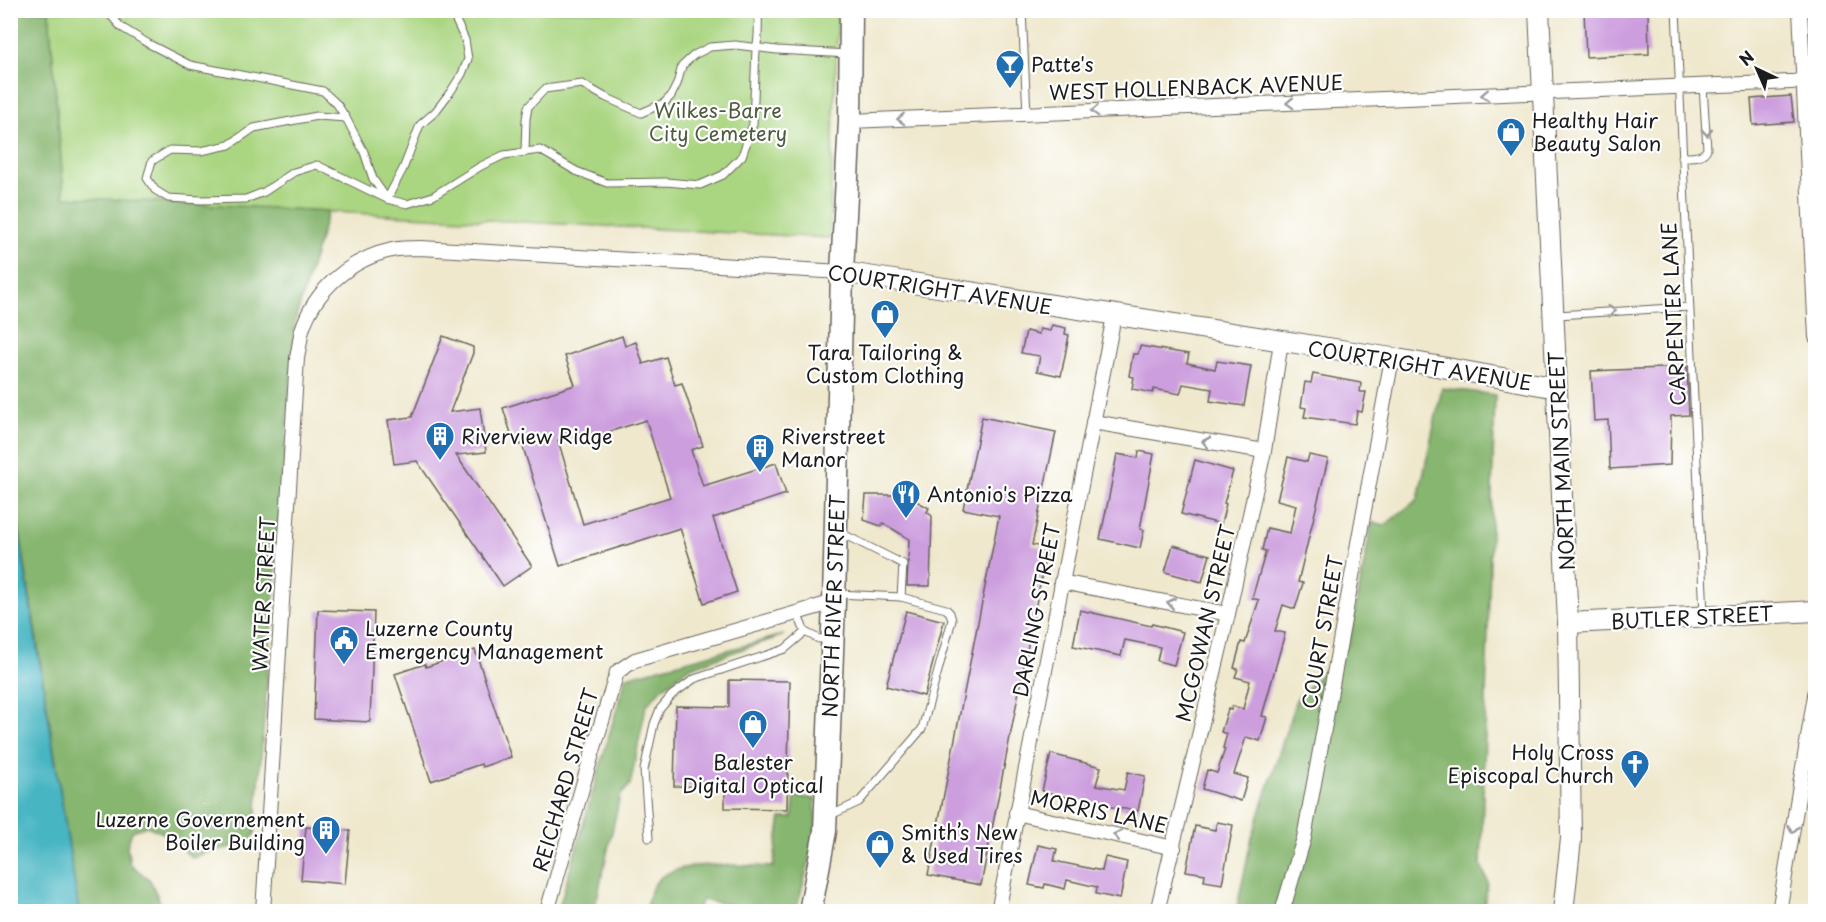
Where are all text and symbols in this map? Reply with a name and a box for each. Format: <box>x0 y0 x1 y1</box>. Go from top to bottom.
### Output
north arrow <box>1727 39 1787 99</box>
text: N <box>1733 44 1759 71</box>
bar icon: Patte's <box>994 48 1026 90</box>
place label: Patte's <box>1031 49 1094 79</box>
street label: WEST HOLLENBACK AVENUE <box>1048 67 1344 107</box>
one-way arrow <box>1481 88 1490 101</box>
park label: Wilkes-Barre City Cemetery <box>649 95 787 148</box>
one-way arrow <box>1286 96 1295 109</box>
one-way arrow <box>1091 105 1100 117</box>
place label: Healthy Hair Beauty Salon <box>1532 105 1661 158</box>
one-way arrow <box>896 113 905 126</box>
shop icon: Healthy Hair Beauty Salon <box>1495 116 1527 158</box>
one-way arrow <box>1700 127 1713 136</box>
street label: CARPENTER LANE <box>1653 221 1693 407</box>
street label: COURTRIGHT AVENUE <box>826 256 1054 322</box>
shop icon: Tara Tailoring & Custom Clothing <box>869 298 901 340</box>
one-way arrow <box>1608 305 1617 318</box>
street label: COURTRIGHT AVENUE <box>1306 332 1534 398</box>
place label: Tara Tailoring & Custom Clothing <box>806 337 964 390</box>
street label: NORTH MAIN STREET <box>1540 350 1582 571</box>
building icon: Riverview Ridge <box>424 420 456 462</box>
place label: Riverview Ridge <box>461 421 613 451</box>
place label: Riverstreet Manor <box>781 421 885 474</box>
building icon: Riverstreet Manor <box>744 432 776 474</box>
one-way arrow <box>1201 436 1211 448</box>
restaurant icon: Antonio's Pizza <box>890 478 922 520</box>
place label: Antonio's Pizza <box>927 479 1073 509</box>
street label: NORTH RIVER STREET <box>814 494 852 718</box>
street label: WATER STREET <box>244 515 282 672</box>
street label: DARLING STREET <box>1004 520 1068 699</box>
street label: MCGOWAN STREET <box>1168 521 1242 725</box>
street label: COURT STREET <box>1294 553 1350 711</box>
one-way arrow <box>1166 597 1176 610</box>
street label: BUTLER STREET <box>1610 598 1774 636</box>
place label: Luzerne County Emergency Management <box>365 613 603 666</box>
public building icon: Luzerne County Emergency Management <box>328 624 360 666</box>
street label: REICHARD STREET <box>524 685 606 875</box>
shop icon: Balester Digital Optical <box>737 708 769 750</box>
place label: Holy Cross Episcopal Church <box>1448 737 1614 790</box>
place label: Balester Digital Optical <box>682 747 824 800</box>
church icon: Holy Cross Episcopal Church <box>1619 748 1651 790</box>
street label: MORRIS LANE <box>1028 782 1170 840</box>
place label: Luzerne Governement Boiler Building <box>95 804 305 857</box>
building icon: Luzerne Governement Boiler Building <box>310 814 342 856</box>
place label: Smith’s New & Used Tires <box>901 817 1023 870</box>
one-way arrow <box>1787 825 1799 834</box>
shop icon: Smith’s New & Used Tires <box>864 828 896 870</box>
one-way arrow <box>1112 829 1122 842</box>

